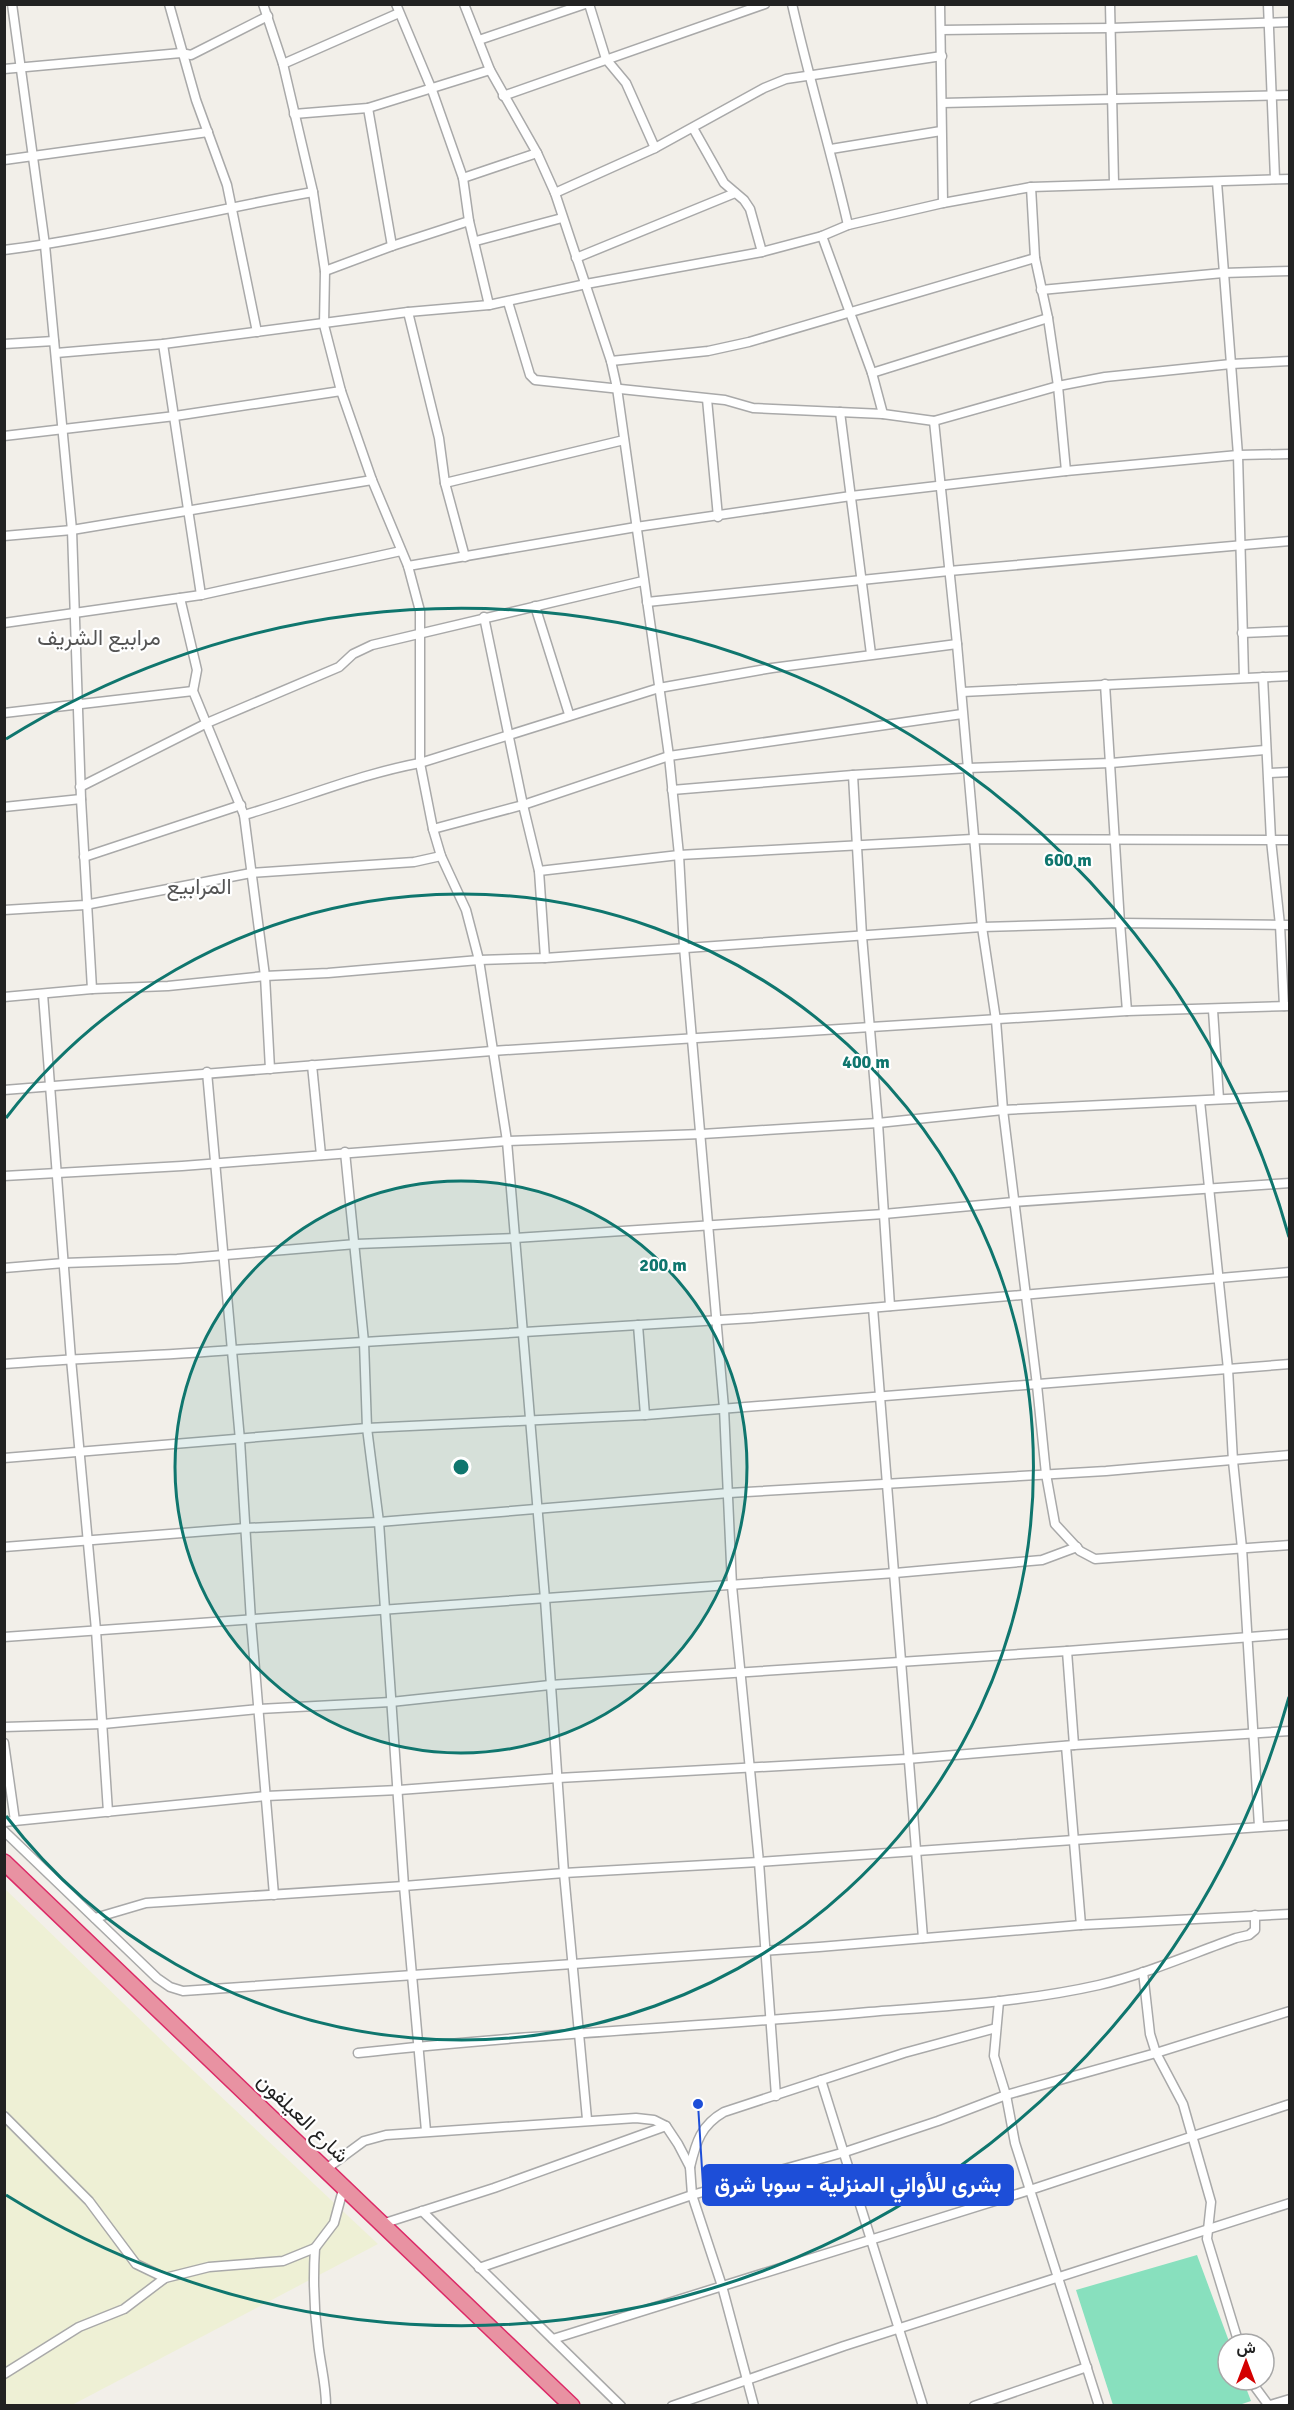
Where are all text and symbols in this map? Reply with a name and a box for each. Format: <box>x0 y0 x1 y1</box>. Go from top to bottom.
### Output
district label: مرابيع الشريف <box>37 624 161 652</box>
text: 600 m <box>1044 849 1092 871</box>
district label: المرابيع <box>166 873 232 901</box>
text: 400 m <box>842 1051 890 1073</box>
text: 200 m <box>639 1254 687 1276</box>
centre of rings <box>451 1457 471 1477</box>
street label: شارع العيلفون <box>251 2068 355 2169</box>
callout: بشرى للأواني المنزلية - سوبا شرق <box>703 2165 1013 2205</box>
text: بشرى للأواني المنزلية - سوبا شرق <box>715 2171 1001 2203</box>
north arrow <box>1216 2332 1276 2392</box>
text: ش <box>1236 2338 1256 2358</box>

